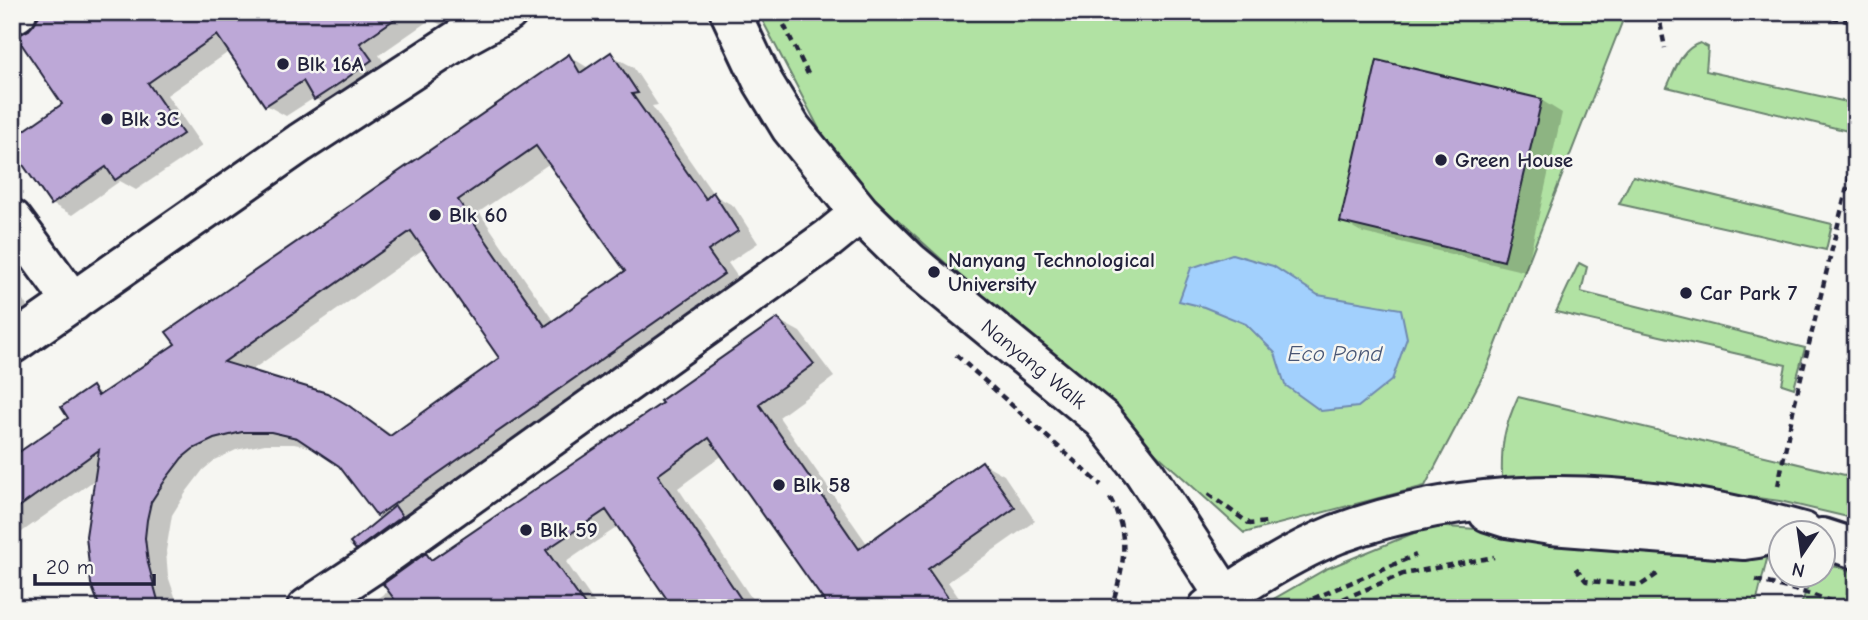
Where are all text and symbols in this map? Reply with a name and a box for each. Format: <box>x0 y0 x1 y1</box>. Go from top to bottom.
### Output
place label: Blk 16A <box>297 52 364 76</box>
marker: Blk 16A <box>275 56 291 72</box>
place label: Blk 3C <box>121 107 180 131</box>
marker: Blk 3C <box>99 111 115 127</box>
place label: Green House <box>1455 148 1573 172</box>
marker: Green House <box>1433 152 1449 168</box>
place label: Blk 60 <box>449 203 508 227</box>
marker: Blk 60 <box>427 207 443 223</box>
place label: Nanyang Technological University <box>948 248 1155 296</box>
marker: Nanyang Technological University <box>926 264 942 280</box>
place label: Car Park 7 <box>1700 281 1798 305</box>
marker: Car Park 7 <box>1678 285 1694 301</box>
street label: Nanyang Walk <box>977 314 1091 414</box>
water label: Eco Pond <box>1288 340 1383 367</box>
place label: Blk 58 <box>793 473 850 497</box>
marker: Blk 58 <box>771 477 787 493</box>
place label: Blk 59 <box>540 518 598 542</box>
north arrow <box>1766 518 1836 588</box>
marker: Blk 59 <box>518 522 534 538</box>
scale bar <box>35 543 154 587</box>
text: 20 m <box>46 555 94 579</box>
text: N <box>1790 557 1807 582</box>

